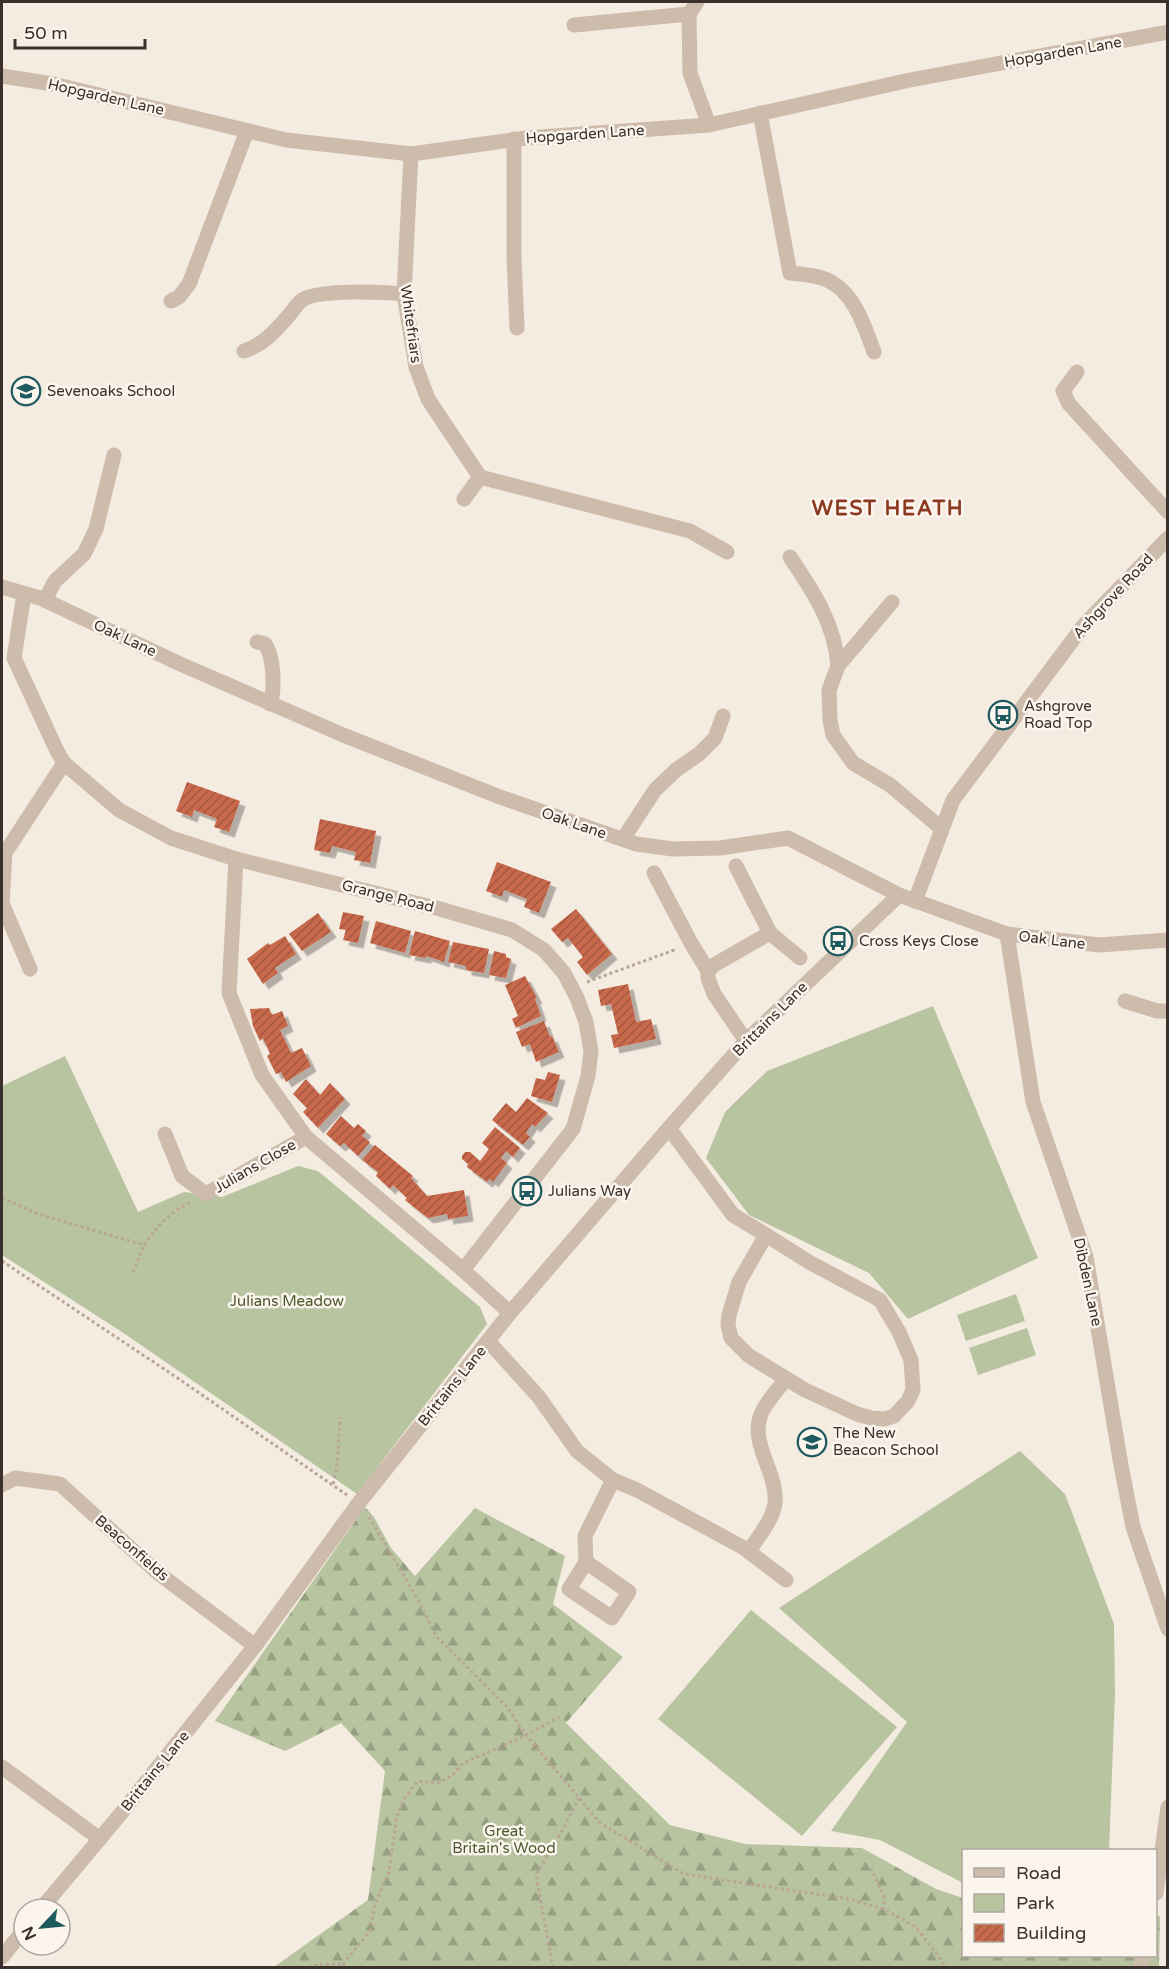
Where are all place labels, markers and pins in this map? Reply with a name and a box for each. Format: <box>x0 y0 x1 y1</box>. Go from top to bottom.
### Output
school or university icon: Sevenoaks School <box>10 375 42 407</box>
place label: Sevenoaks School <box>47 382 175 400</box>
place label: Ashgrove Road Top <box>1024 697 1092 732</box>
bus stop icon: Ashgrove Road Top <box>987 699 1019 731</box>
bus stop icon: Cross Keys Close <box>822 925 854 957</box>
place label: Cross Keys Close <box>859 932 979 950</box>
bus stop icon: Julians Way <box>511 1175 543 1207</box>
place label: Julians Way <box>548 1182 631 1200</box>
place label: The New Beacon School <box>833 1424 939 1459</box>
school or university icon: The New Beacon School <box>796 1426 828 1458</box>

